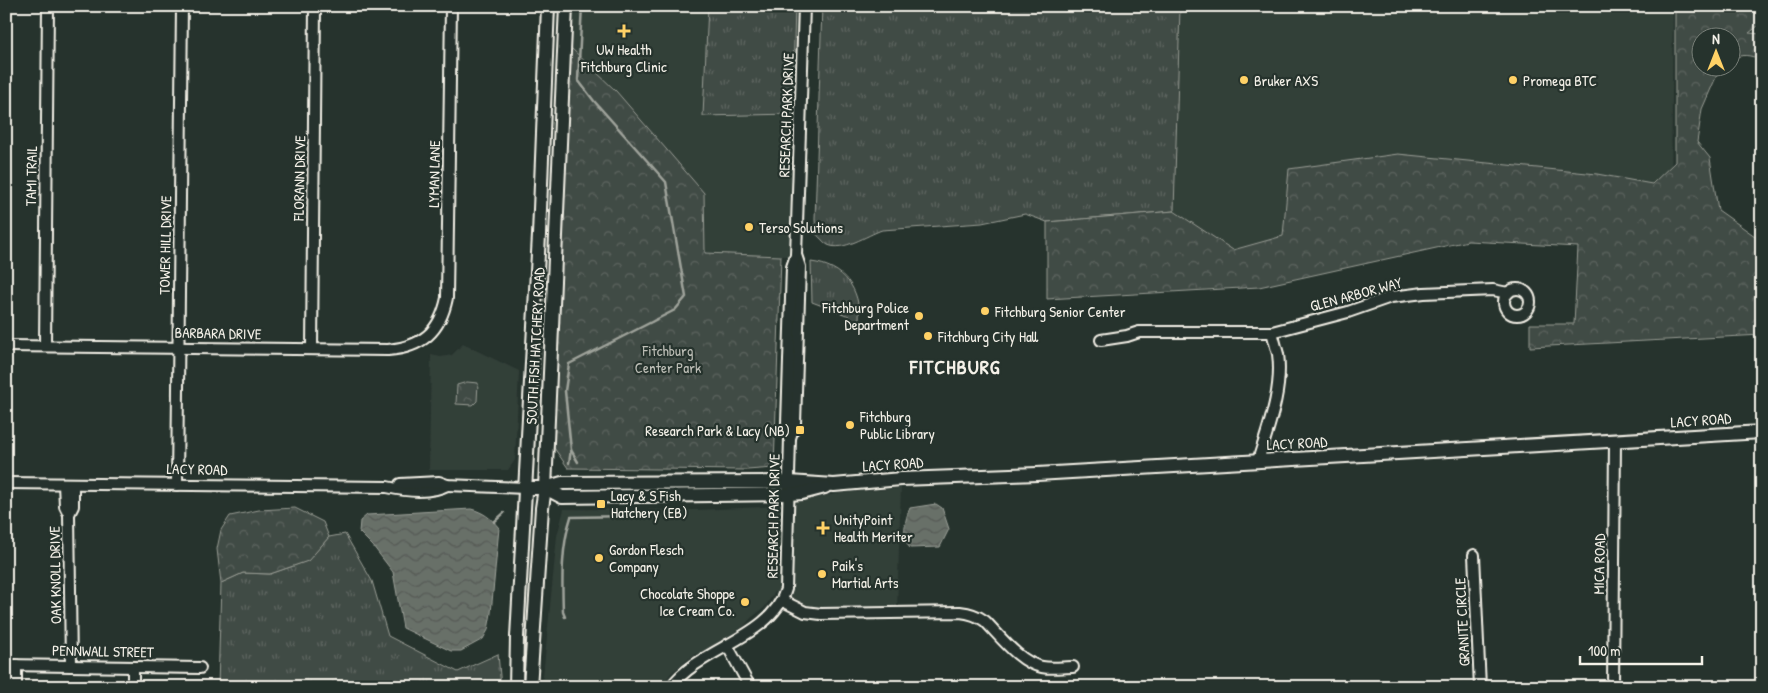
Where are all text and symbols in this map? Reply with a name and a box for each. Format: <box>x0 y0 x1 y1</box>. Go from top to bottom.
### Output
marker: UW Health Fitchburg Clinic <box>617 24 631 38</box>
north arrow <box>1690 28 1740 78</box>
text: N <box>1712 29 1720 48</box>
place label: UW Health Fitchburg Clinic <box>580 39 667 77</box>
street label: RESEARCH PARK DRIVE <box>773 52 799 178</box>
place label: Bruker AXS <box>1254 70 1318 91</box>
place label: Promega BTC <box>1523 70 1597 91</box>
marker: Bruker AXS <box>1238 74 1250 86</box>
marker: Promega BTC <box>1507 74 1519 86</box>
street label: FLORANN DRIVE <box>288 135 310 222</box>
street label: LYMAN LANE <box>423 140 445 208</box>
street label: TAMI TRAIL <box>20 145 42 206</box>
street label: TOWER HILL DRIVE <box>154 195 176 295</box>
place label: Terso Solutions <box>759 217 843 238</box>
marker: Terso Solutions <box>743 221 755 233</box>
street label: SOUTH FISH HATCHERY ROAD <box>520 266 550 425</box>
street label: GLEN ARBOR WAY <box>1308 272 1405 316</box>
place label: Fitchburg Police Department <box>821 297 910 335</box>
place label: Fitchburg Senior Center <box>994 301 1126 322</box>
marker: Fitchburg Senior Center <box>979 305 991 317</box>
marker: Fitchburg Police Department <box>913 310 925 322</box>
street label: BARBARA DRIVE <box>174 322 262 344</box>
place label: Fitchburg City Hall <box>937 326 1039 347</box>
marker: Fitchburg City Hall <box>922 330 934 342</box>
park label: Fitchburg Center Park <box>635 340 701 378</box>
district label: FITCHBURG <box>909 353 1000 380</box>
place label: Fitchburg Public Library <box>859 406 935 444</box>
street label: LACY ROAD <box>1670 407 1733 433</box>
marker: Fitchburg Public Library <box>844 419 856 431</box>
place label: Research Park & Lacy (NB) <box>645 420 790 441</box>
marker: Research Park & Lacy (NB) <box>794 424 806 436</box>
street label: LACY ROAD <box>1266 431 1329 455</box>
street label: LACY ROAD <box>862 451 925 477</box>
street label: RESEARCH PARK DRIVE <box>761 453 785 579</box>
street label: LACY ROAD <box>166 458 228 480</box>
place label: Lacy & S Fish Hatchery (EB) <box>611 485 687 523</box>
marker: Lacy & S Fish Hatchery (EB) <box>595 498 607 510</box>
place label: UnityPoint Health Meriter <box>834 509 913 547</box>
marker: UnityPoint Health Meriter <box>816 521 830 535</box>
street label: OAK KNOLL DRIVE <box>44 525 66 624</box>
street label: MICA ROAD <box>1588 532 1610 595</box>
place label: Gordon Flesch Company <box>609 539 684 577</box>
marker: Gordon Flesch Company <box>593 552 605 564</box>
place label: Paik's Martial Arts <box>832 555 899 593</box>
marker: Paik's Martial Arts <box>816 568 828 580</box>
street label: GRANITE CIRCLE <box>1449 577 1475 667</box>
place label: Chocolate Shoppe Ice Cream Co. <box>640 583 735 621</box>
marker: Chocolate Shoppe Ice Cream Co. <box>739 596 751 608</box>
scale bar <box>1580 633 1703 665</box>
street label: PENNWALL STREET <box>52 640 155 662</box>
text: 100 m <box>1588 640 1621 661</box>

